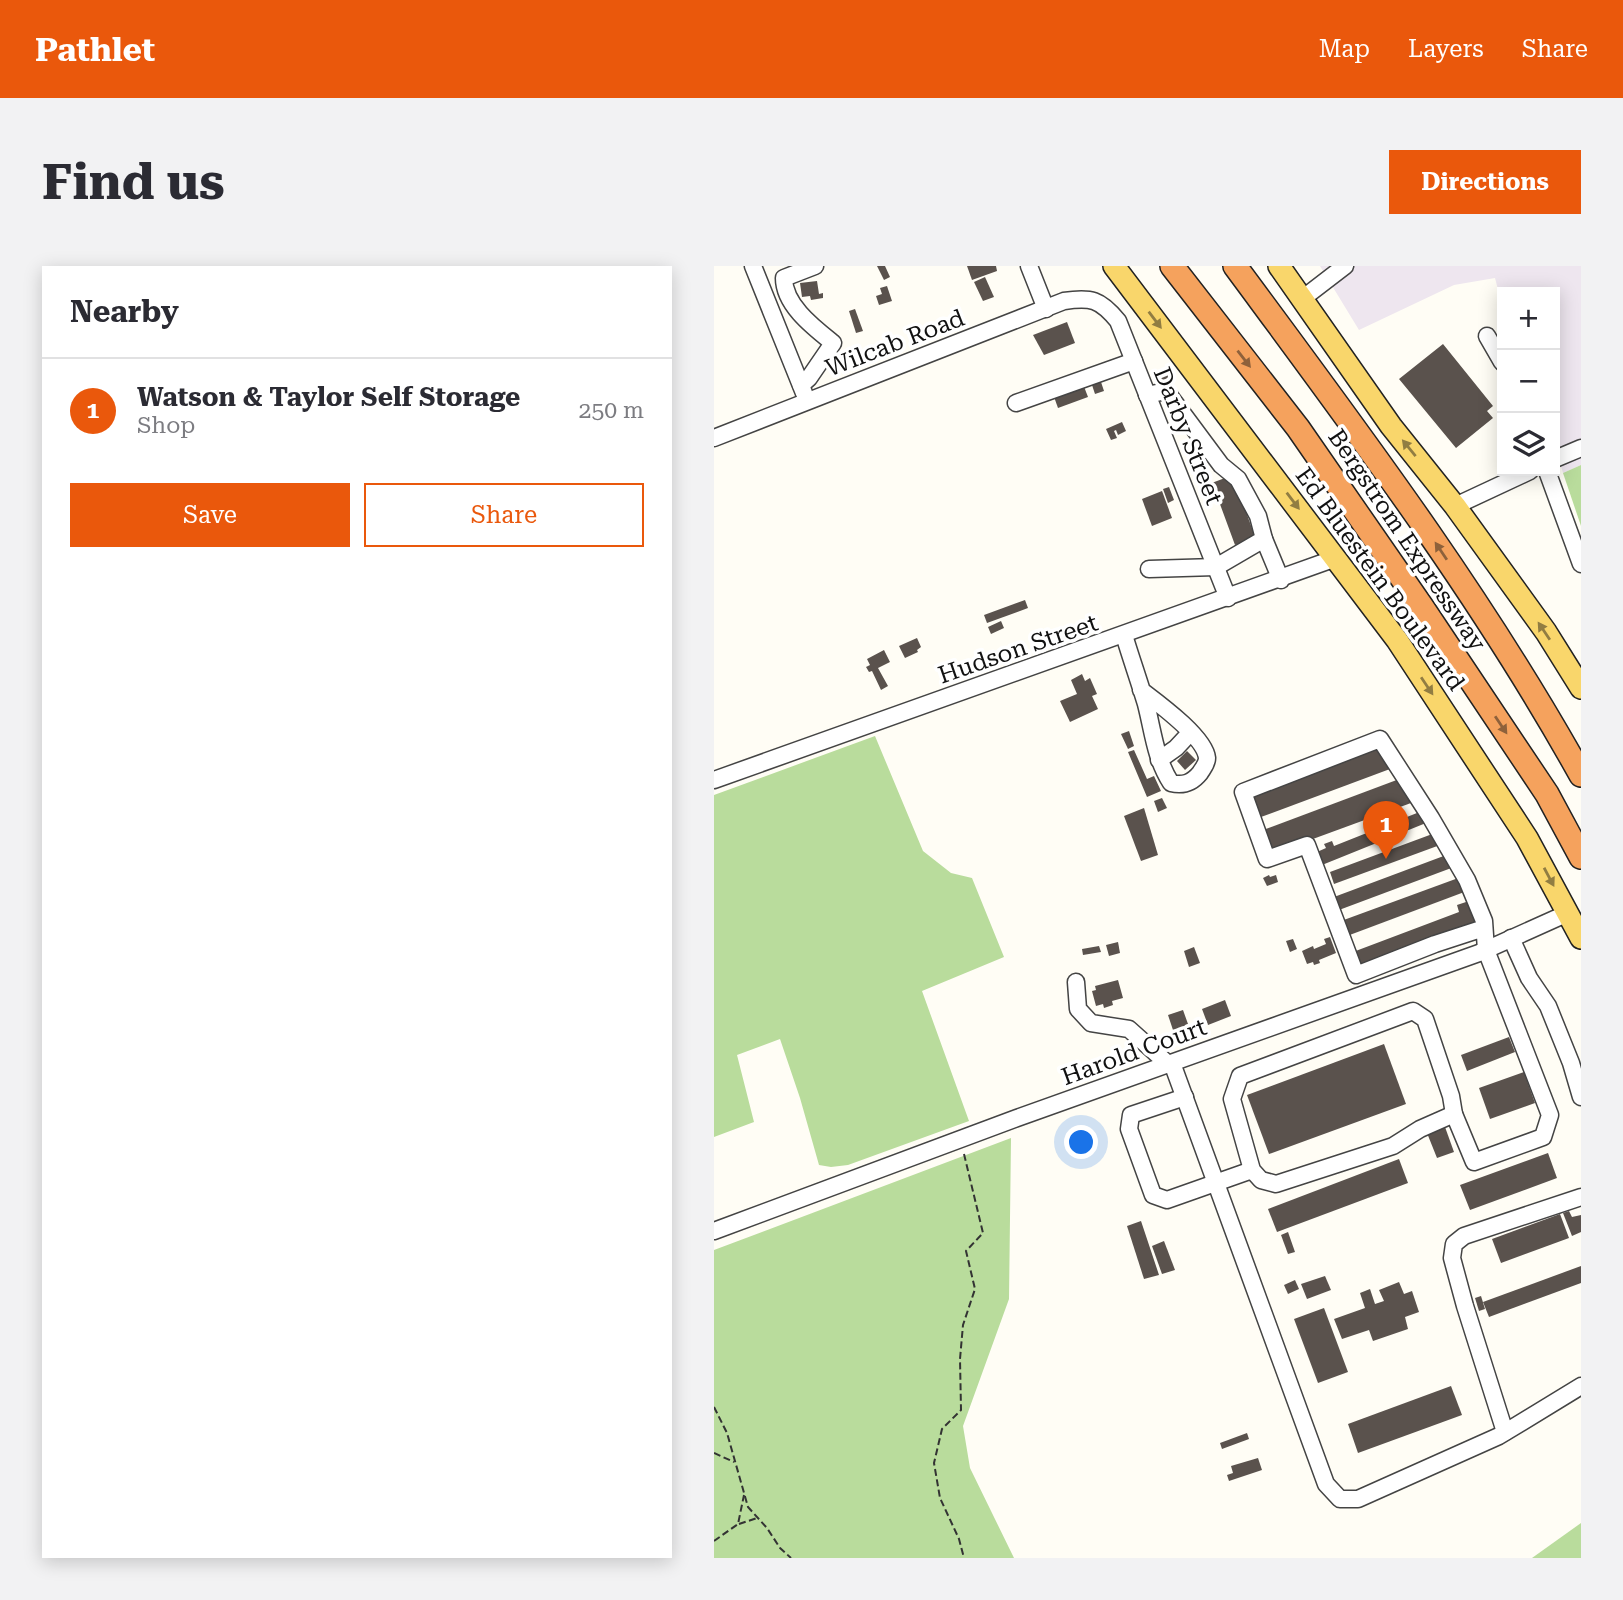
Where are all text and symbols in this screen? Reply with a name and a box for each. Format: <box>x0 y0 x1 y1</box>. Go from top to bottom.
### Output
text: Pathlet <box>35 30 155 69</box>
text: Map <box>1319 35 1370 63</box>
text: Layers <box>1408 35 1484 63</box>
text: Share <box>1522 35 1588 63</box>
button: Directions <box>1389 150 1581 214</box>
text: Find us <box>42 154 225 211</box>
map controls <box>1497 287 1560 476</box>
button: + <box>1497 287 1560 350</box>
text: Nearby <box>70 294 179 329</box>
street label: Wilcab Road <box>822 304 968 382</box>
one-way arrow <box>1148 311 1163 329</box>
one-way arrow <box>1236 349 1251 367</box>
button: − <box>1497 350 1560 413</box>
street label: Darby Street <box>1148 363 1228 509</box>
text: Watson & Taylor Self Storage <box>137 382 520 412</box>
text: 1 <box>87 397 99 424</box>
text: 250 m <box>579 397 644 424</box>
text: Shop <box>137 412 195 439</box>
button: layers <box>1497 413 1560 476</box>
street label: Bergstrom Expressway <box>1322 424 1492 657</box>
one-way arrow <box>1401 440 1416 458</box>
street label: Ed Bluestein Boulevard <box>1290 462 1470 696</box>
button: Save <box>70 483 350 547</box>
button: Share <box>364 483 644 547</box>
one-way arrow <box>1286 492 1301 510</box>
one-way arrow <box>1434 542 1448 560</box>
street label: Hudson Street <box>935 609 1101 689</box>
one-way arrow <box>1538 621 1551 640</box>
one-way arrow <box>1420 676 1433 695</box>
one-way arrow <box>1494 716 1508 734</box>
pin: 1 <box>1363 801 1409 859</box>
one-way arrow <box>1542 868 1554 888</box>
street label: Harold Court <box>1058 1013 1210 1091</box>
your location <box>1064 1125 1098 1159</box>

